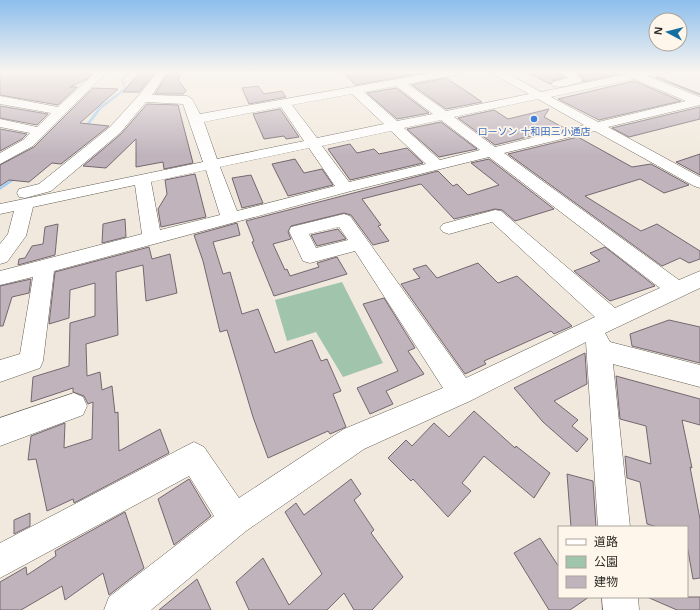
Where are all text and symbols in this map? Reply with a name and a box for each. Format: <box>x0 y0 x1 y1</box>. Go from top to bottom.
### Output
north arrow <box>648 12 688 52</box>
text: N <box>652 26 665 35</box>
marker: ローソン 十和田三小通店 <box>529 114 539 124</box>
place label: ローソン 十和田三小通店 <box>478 126 590 137</box>
legend <box>558 526 688 598</box>
text: 道路 <box>594 535 618 549</box>
text: 公園 <box>594 555 618 569</box>
text: 建物 <box>594 575 618 589</box>

